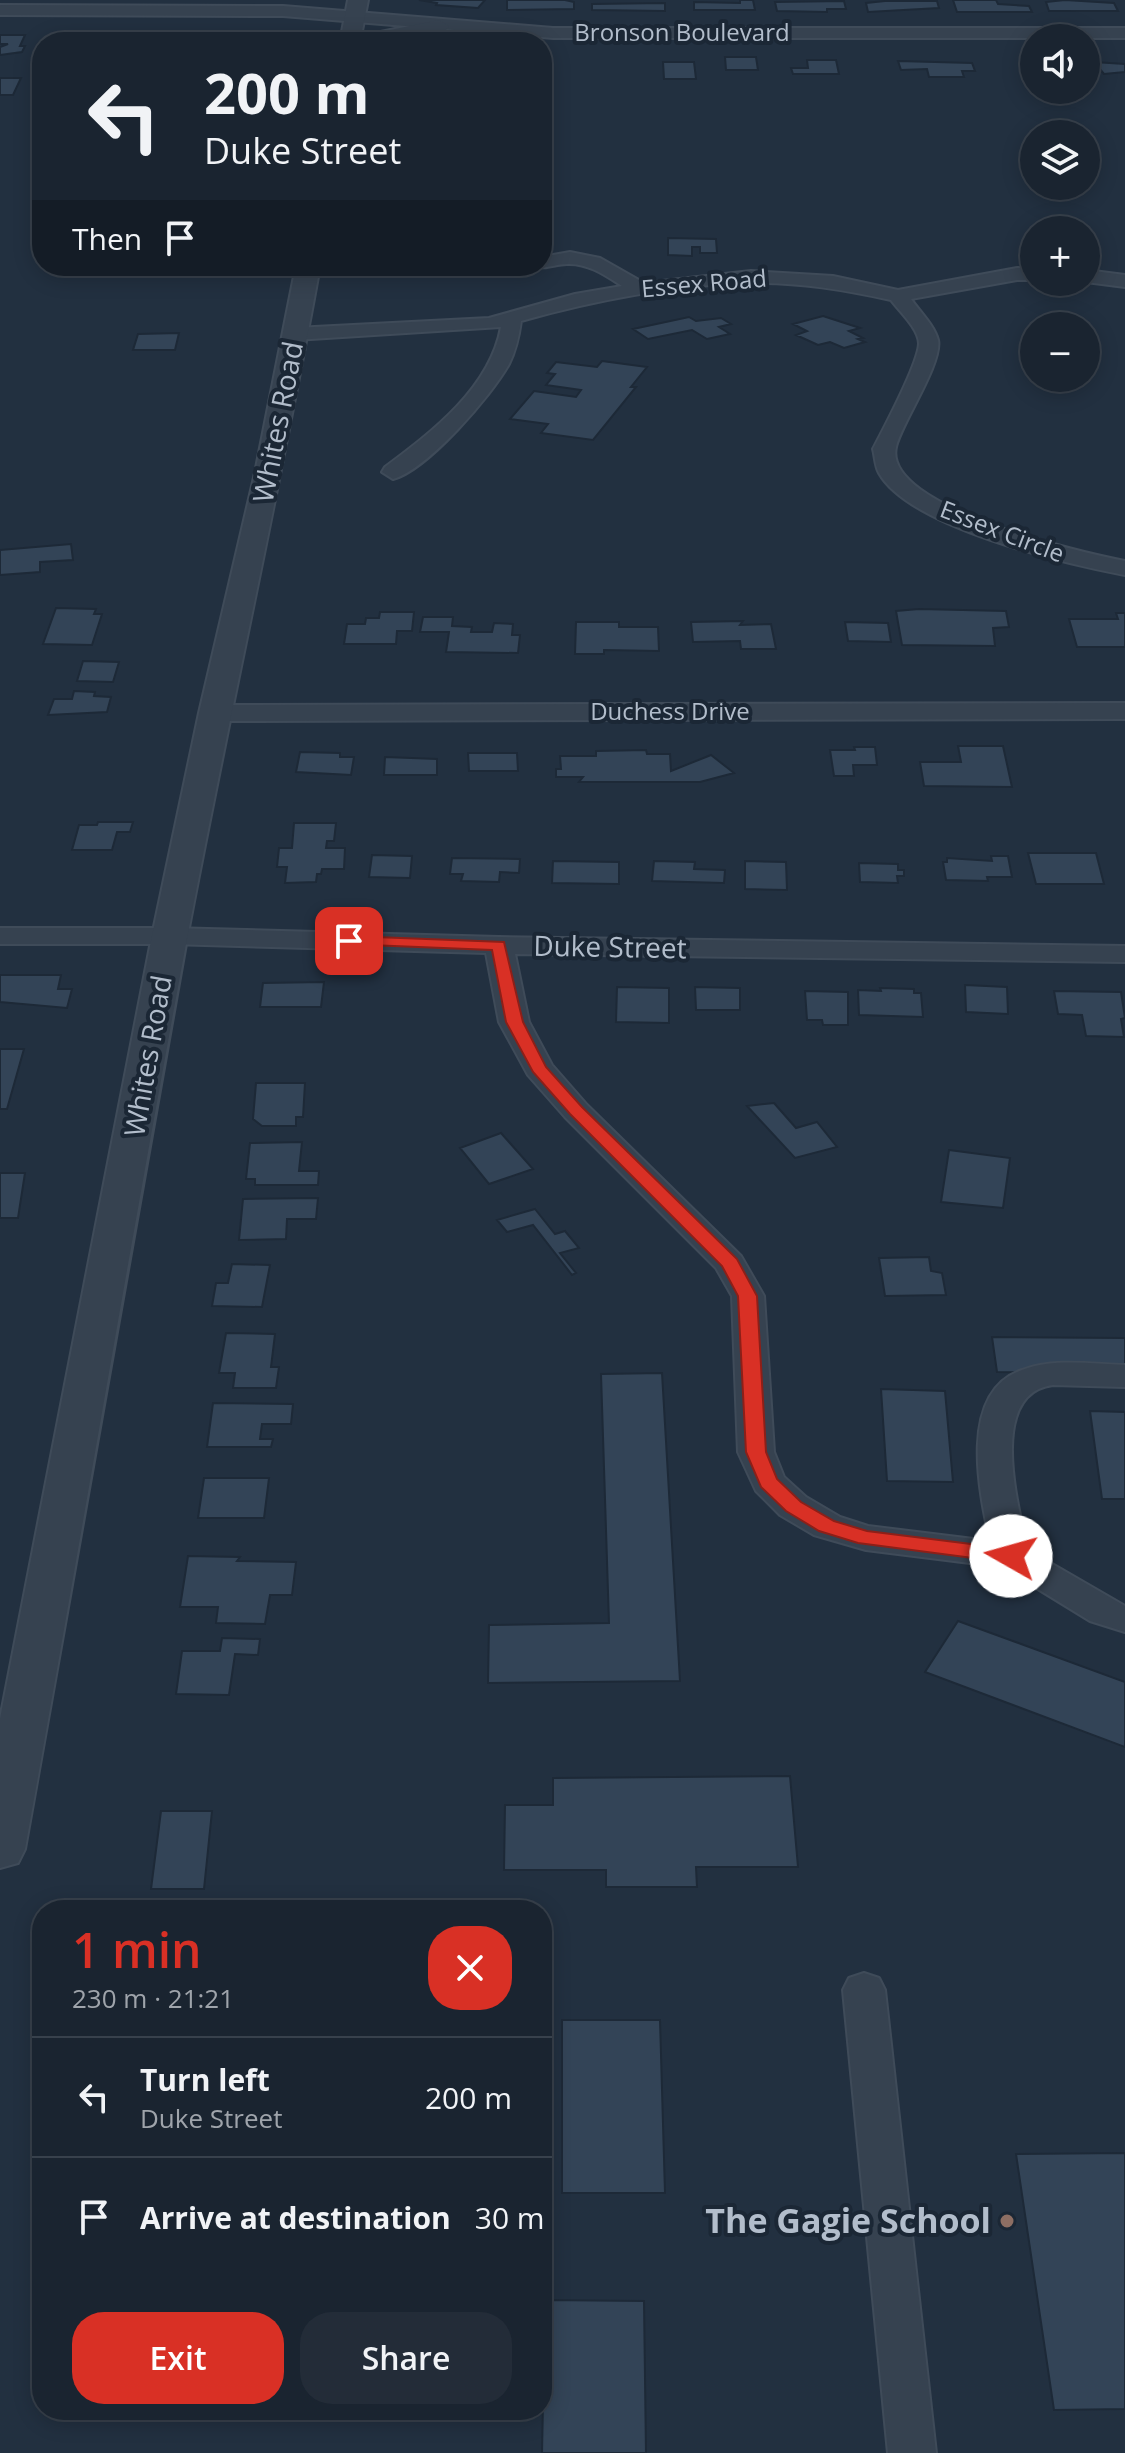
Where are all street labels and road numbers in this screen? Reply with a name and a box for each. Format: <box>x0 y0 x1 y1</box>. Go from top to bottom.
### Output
street label: Bronson Boulevard <box>574 15 790 48</box>
street label: Essex Road <box>640 261 768 304</box>
street label: Whites Road <box>243 338 311 506</box>
street label: Essex Circle <box>936 492 1069 569</box>
street label: Duchess Drive <box>590 694 750 727</box>
street label: Duke Street <box>533 926 687 966</box>
street label: Whites Road <box>114 972 180 1140</box>

